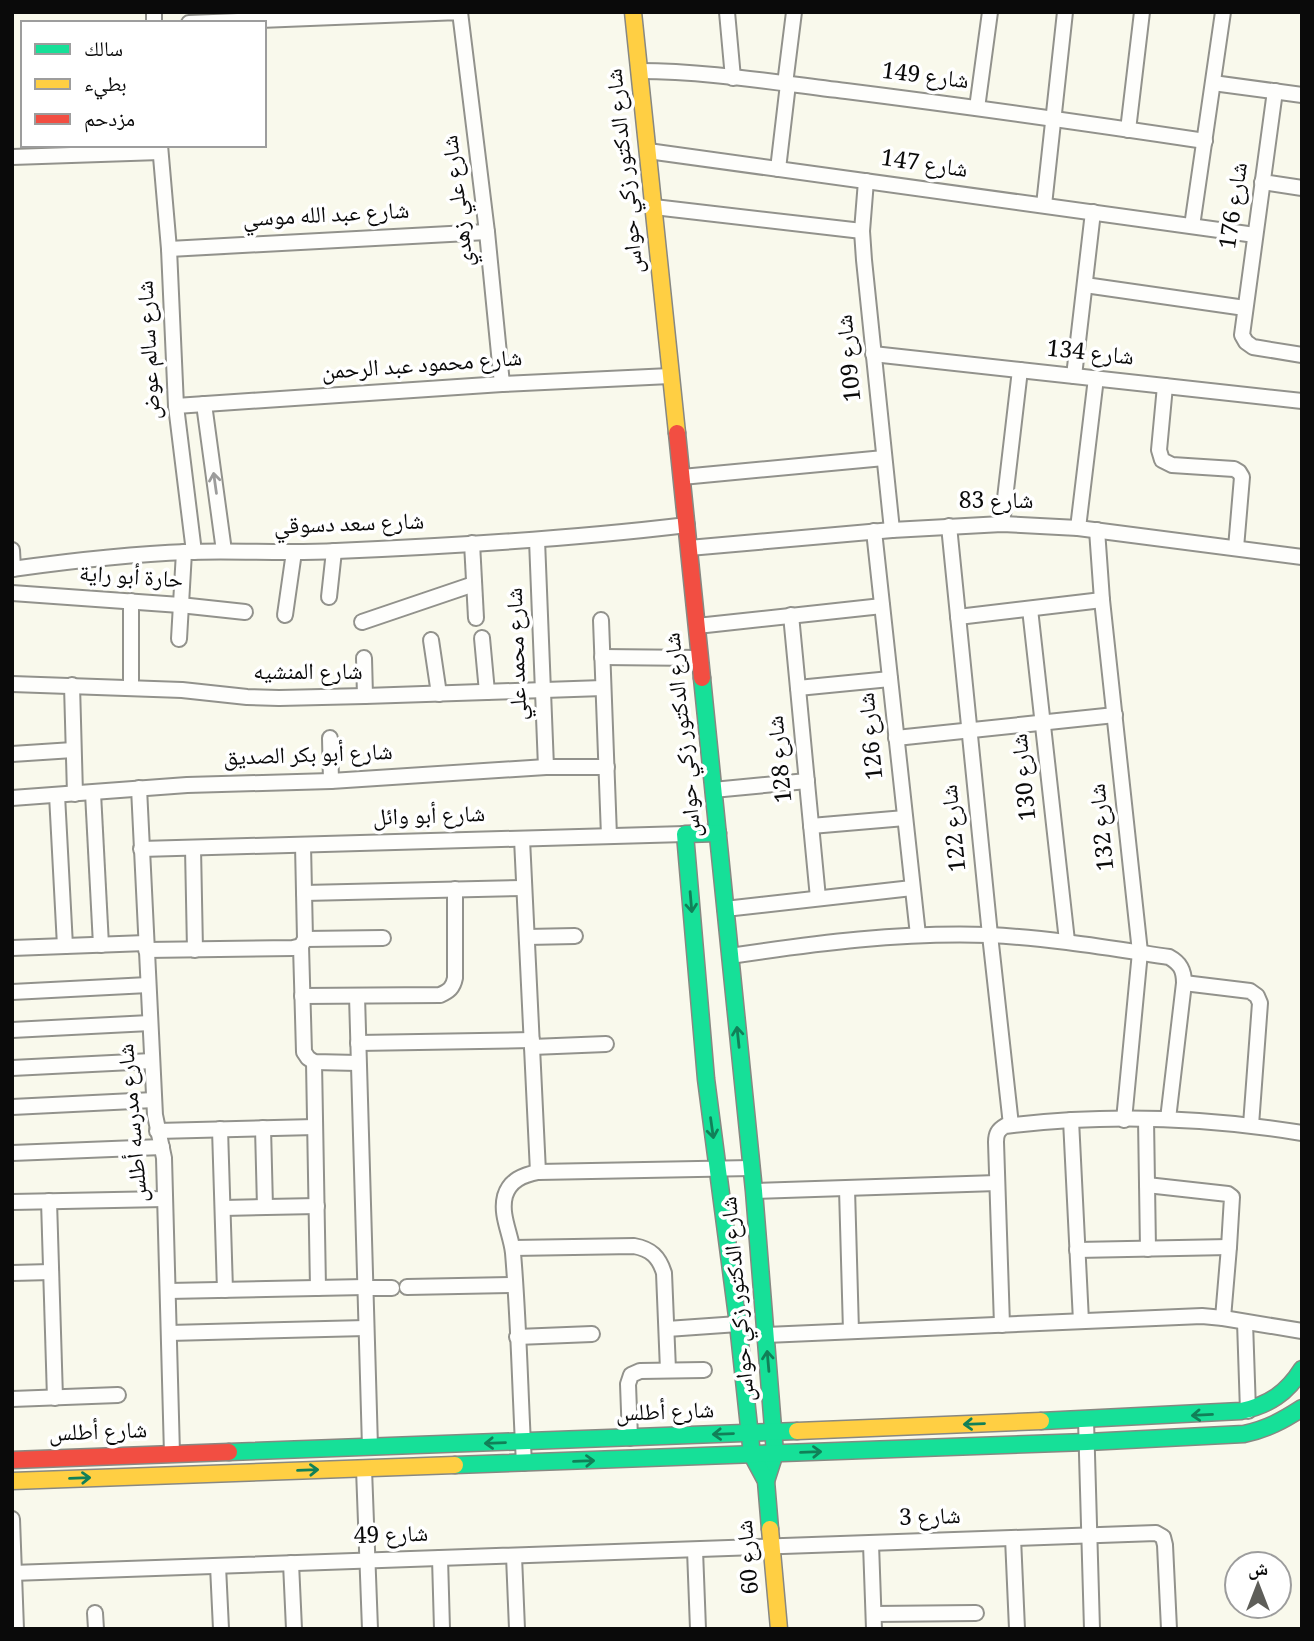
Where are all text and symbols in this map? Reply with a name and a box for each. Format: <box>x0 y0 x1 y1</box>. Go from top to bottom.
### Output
legend <box>21 21 266 147</box>
text: سالك <box>84 34 123 69</box>
street label: شارع 149 <box>879 53 971 103</box>
street label: شارع الدكتور زكي حواس <box>596 66 658 276</box>
text: بطيء <box>84 69 127 104</box>
text: مزدحم <box>84 104 135 139</box>
street label: شارع علي زهدي <box>432 133 488 269</box>
street label: شارع 147 <box>878 140 970 192</box>
street label: شارع 176 <box>1210 160 1262 252</box>
street label: شارع عبد الله موسي <box>242 193 410 241</box>
street label: شارع سالم عوض <box>127 279 175 421</box>
street label: شارع 109 <box>827 312 875 404</box>
street label: شارع 134 <box>1044 331 1136 379</box>
street label: شارع محمود عبد الرحمن <box>320 340 524 394</box>
one-way arrow <box>208 472 221 495</box>
street label: شارع 83 <box>959 483 1033 523</box>
street label: شارع سعد دسوقي <box>273 503 425 549</box>
street label: حارة أبو راية <box>78 555 184 603</box>
street label: شارع محمد علي <box>497 587 541 721</box>
street label: شارع الدكتور زكي حواس <box>654 630 716 840</box>
street label: شارع المنشيه <box>253 654 363 694</box>
street label: شارع 126 <box>849 690 897 782</box>
street label: شارع 128 <box>758 713 806 805</box>
street label: شارع 130 <box>1002 731 1050 823</box>
street label: شارع أبو بكر الصديق <box>223 734 393 780</box>
street label: شارع 132 <box>1080 781 1128 873</box>
street label: شارع 122 <box>932 782 980 874</box>
street label: شارع أبو وائل <box>372 796 486 840</box>
one-way arrow <box>685 890 698 913</box>
one-way arrow <box>731 1026 744 1049</box>
street label: شارع مدرسه أطلس <box>108 1042 162 1204</box>
one-way arrow <box>706 1117 719 1139</box>
street label: شارع الدكتور زكي حواس <box>711 1195 769 1403</box>
one-way arrow <box>761 1350 774 1373</box>
street label: شارع أطلس <box>615 1392 715 1436</box>
one-way arrow <box>1190 1408 1213 1421</box>
street label: شارع أطلس <box>48 1412 148 1456</box>
one-way arrow <box>963 1418 986 1431</box>
one-way arrow <box>711 1428 734 1441</box>
one-way arrow <box>484 1436 507 1449</box>
one-way arrow <box>800 1445 823 1459</box>
one-way arrow <box>572 1454 595 1467</box>
one-way arrow <box>296 1463 319 1477</box>
one-way arrow <box>69 1472 92 1485</box>
street label: شارع 3 <box>898 1498 962 1540</box>
street label: شارع 49 <box>353 1516 429 1558</box>
street label: شارع 60 <box>727 1518 773 1596</box>
north arrow <box>1223 1550 1293 1620</box>
text: ش <box>1248 1555 1268 1587</box>

